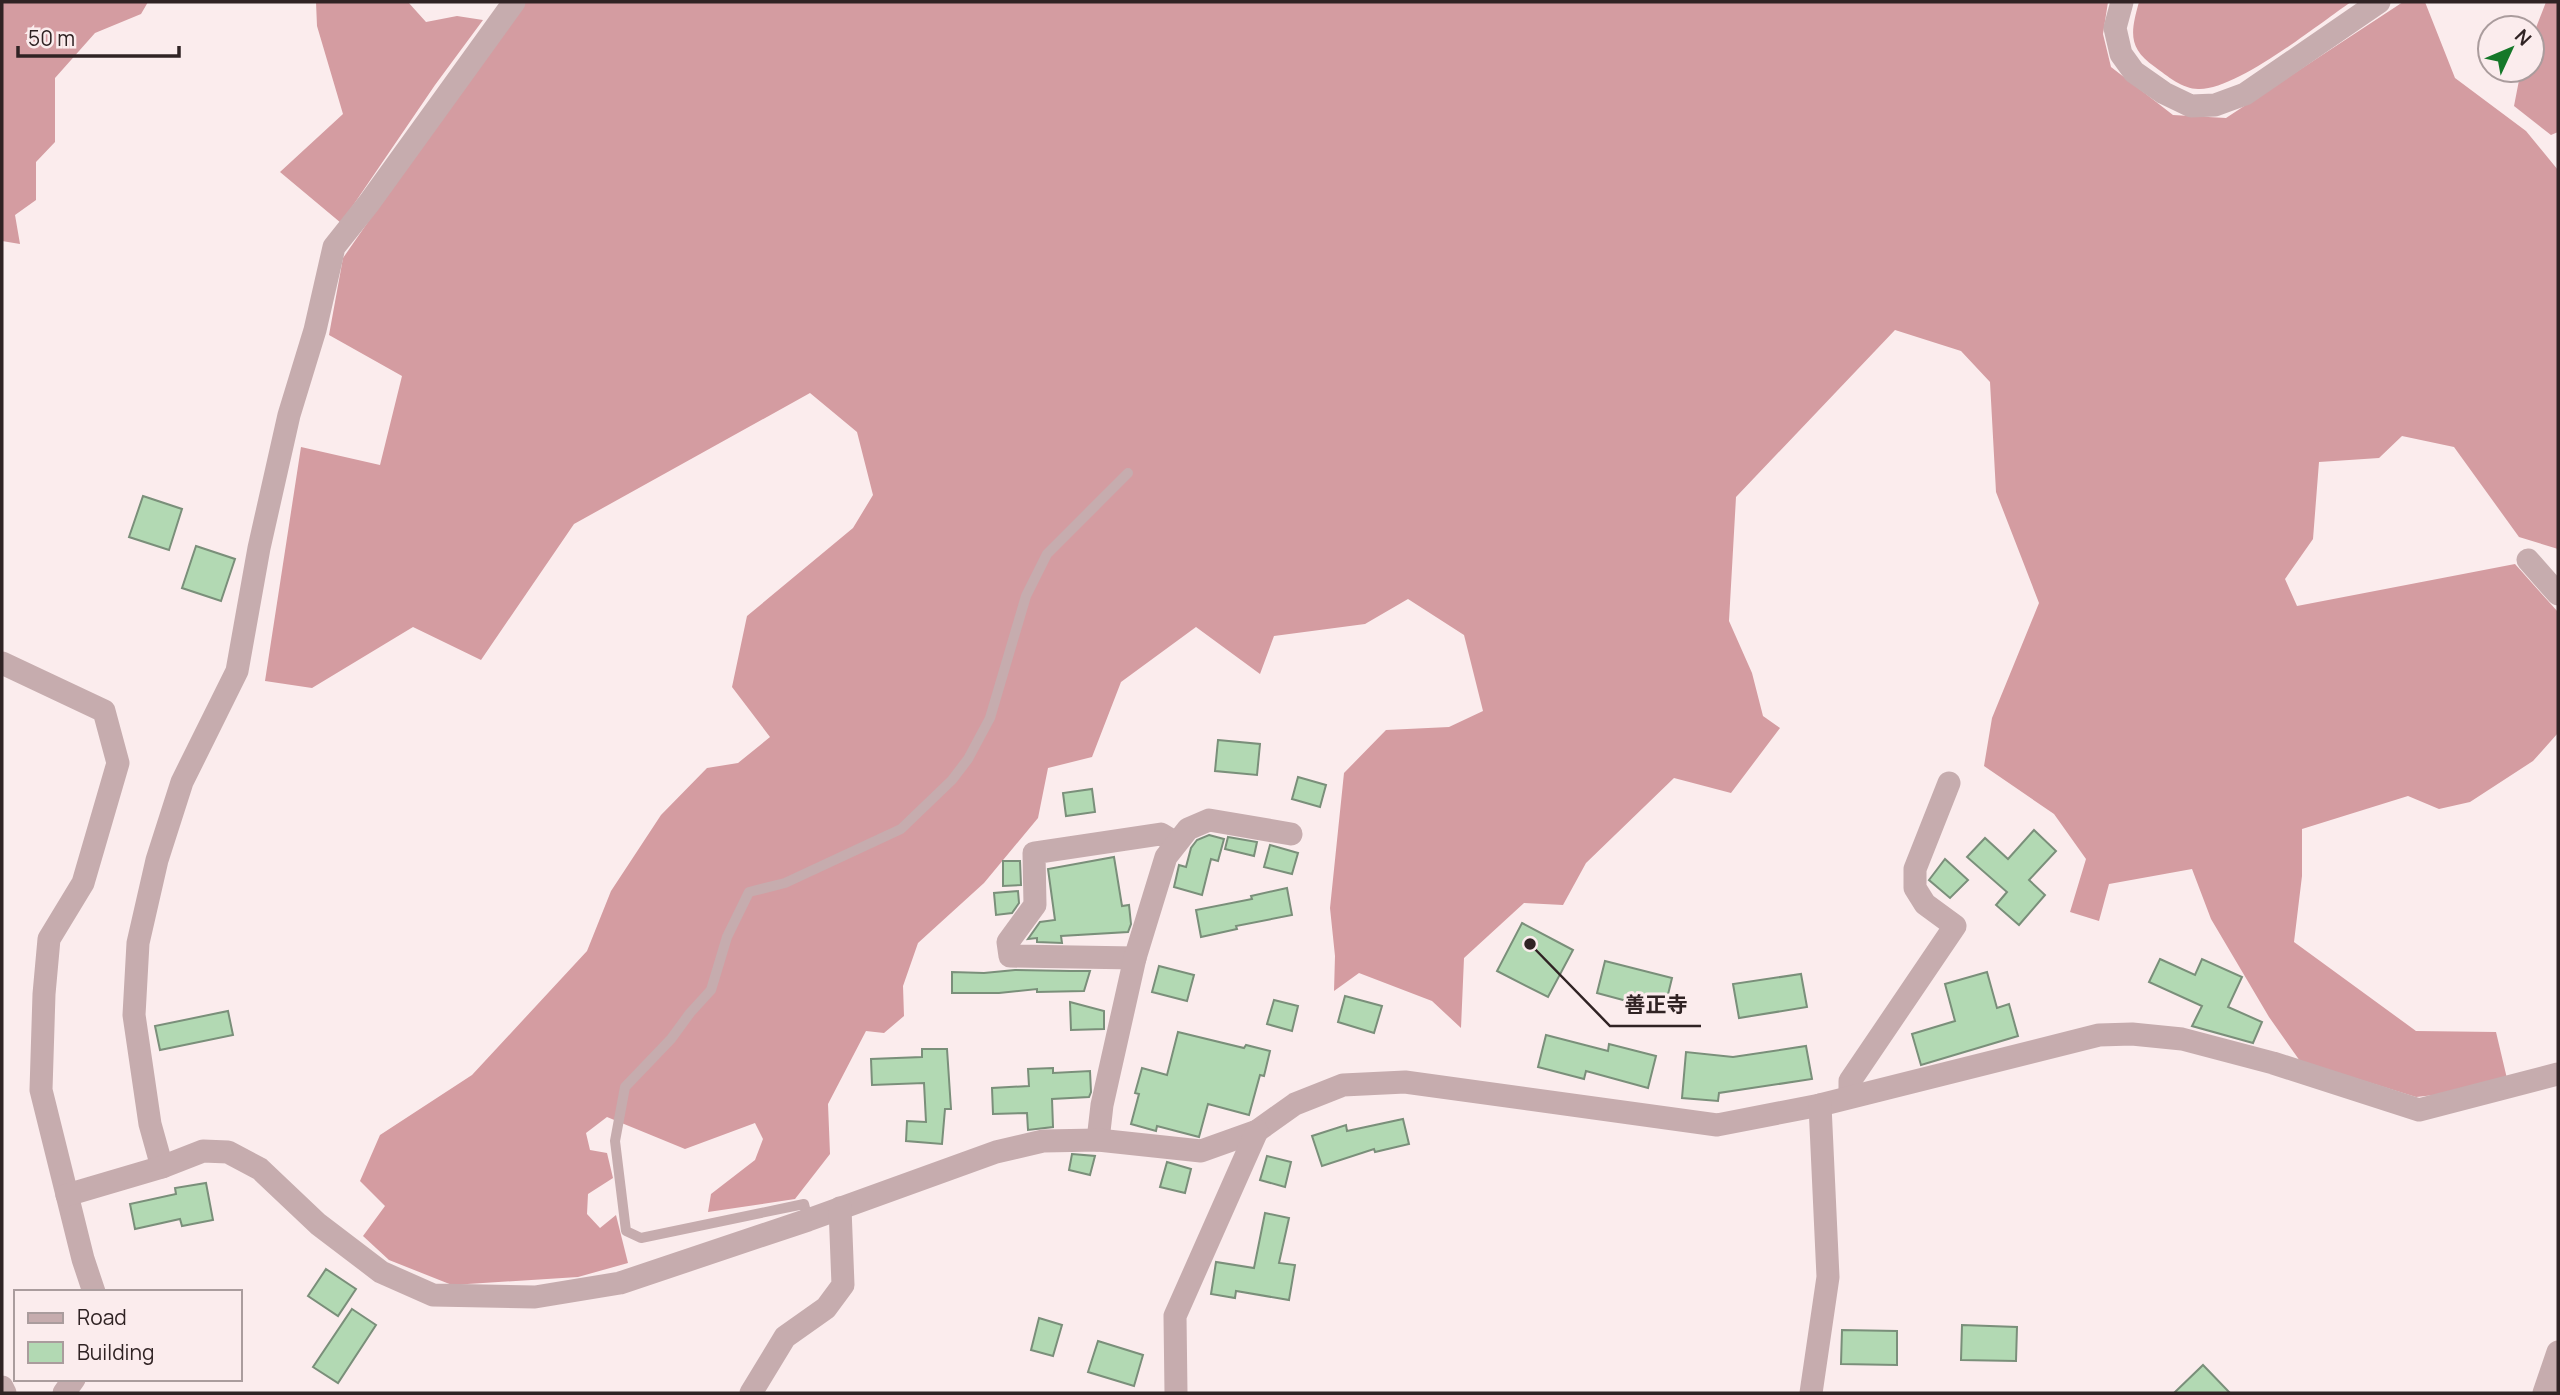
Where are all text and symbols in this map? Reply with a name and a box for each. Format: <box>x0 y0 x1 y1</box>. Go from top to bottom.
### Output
scale bar <box>18 14 178 58</box>
north arrow <box>2476 14 2546 84</box>
text: N <box>2509 23 2537 51</box>
text: 50 m <box>28 24 75 52</box>
callout: 善正寺 <box>1610 984 1701 1026</box>
text: 善正寺 <box>1625 990 1688 1018</box>
legend <box>14 1290 242 1381</box>
text: Road <box>77 1303 127 1331</box>
text: Building <box>77 1338 154 1366</box>

